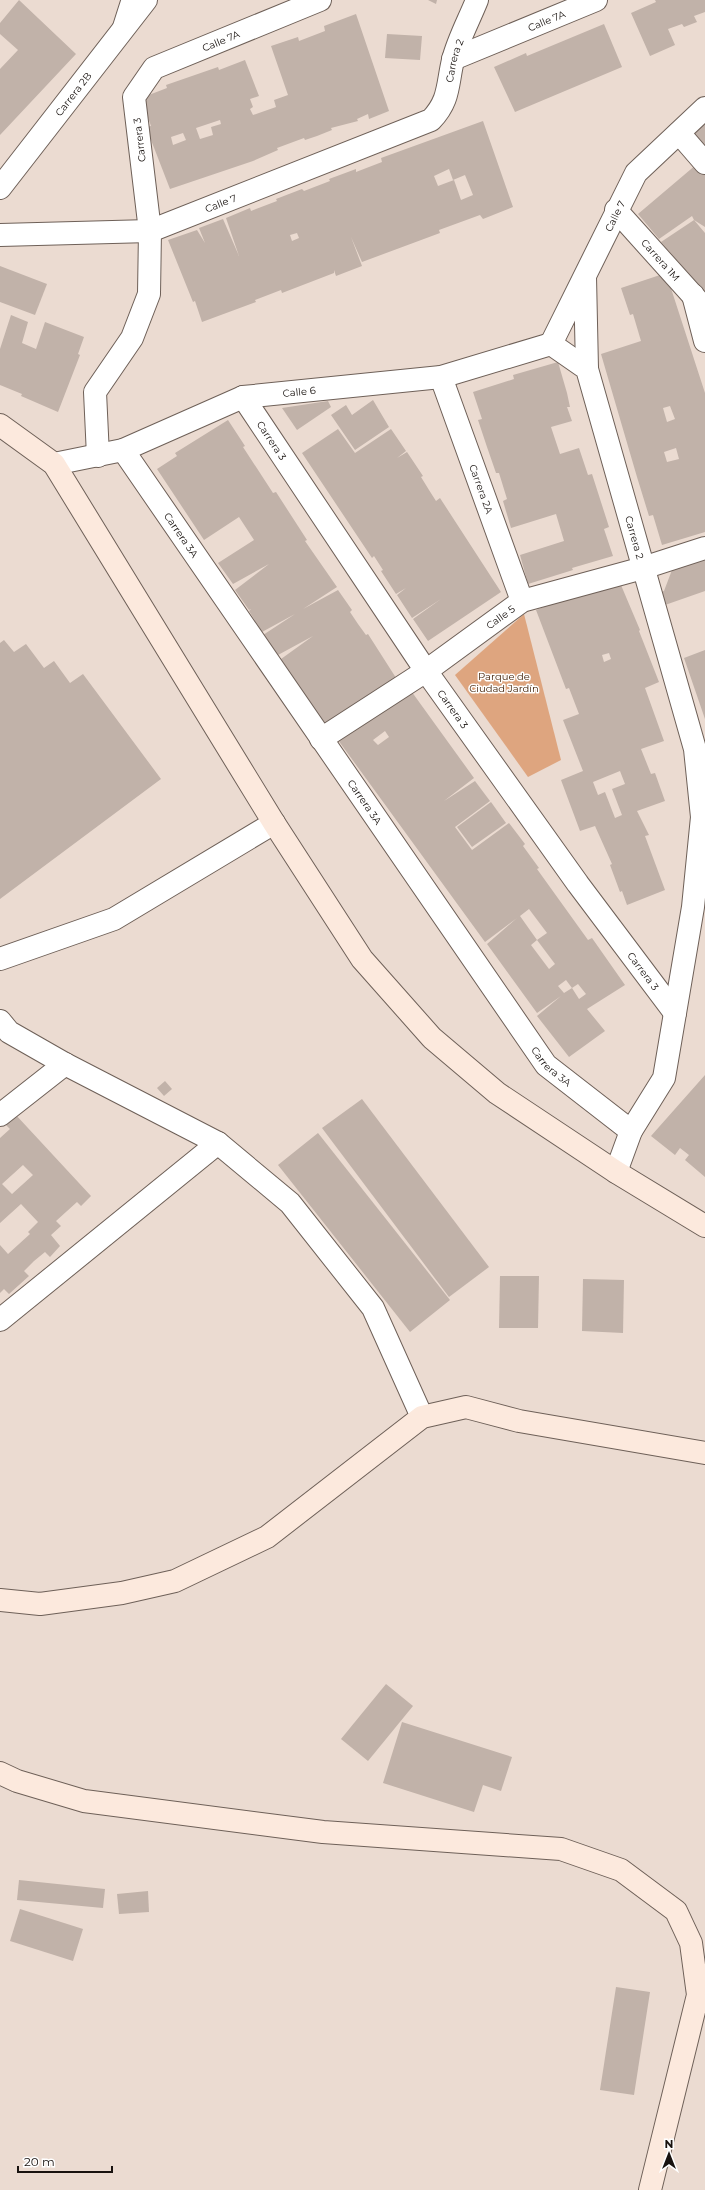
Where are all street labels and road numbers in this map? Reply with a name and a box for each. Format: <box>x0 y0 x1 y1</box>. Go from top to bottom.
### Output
street label: Calle 7A <box>526 7 568 34</box>
street label: Calle 7A <box>200 27 242 55</box>
street label: Carrera 2 <box>443 37 467 83</box>
street label: Carrera 2B <box>52 70 95 119</box>
street label: Carrera 3 <box>130 117 149 163</box>
street label: Calle 7 <box>203 191 239 216</box>
street label: Calle 7 <box>602 198 628 234</box>
street label: Carrera 1M <box>638 236 683 284</box>
street label: Calle 6 <box>282 384 316 400</box>
street label: Carrera 3 <box>254 418 289 463</box>
street label: Carrera 2A <box>466 463 496 516</box>
street label: Carrera 3A <box>161 510 201 561</box>
street label: Carrera 2 <box>622 514 647 561</box>
street label: Calle 5 <box>484 602 518 632</box>
street label: Carrera 3 <box>434 687 471 731</box>
street label: Carrera 3A <box>345 777 385 828</box>
street label: Carrera 3 <box>624 950 662 993</box>
street label: Carrera 3A <box>528 1044 574 1090</box>

